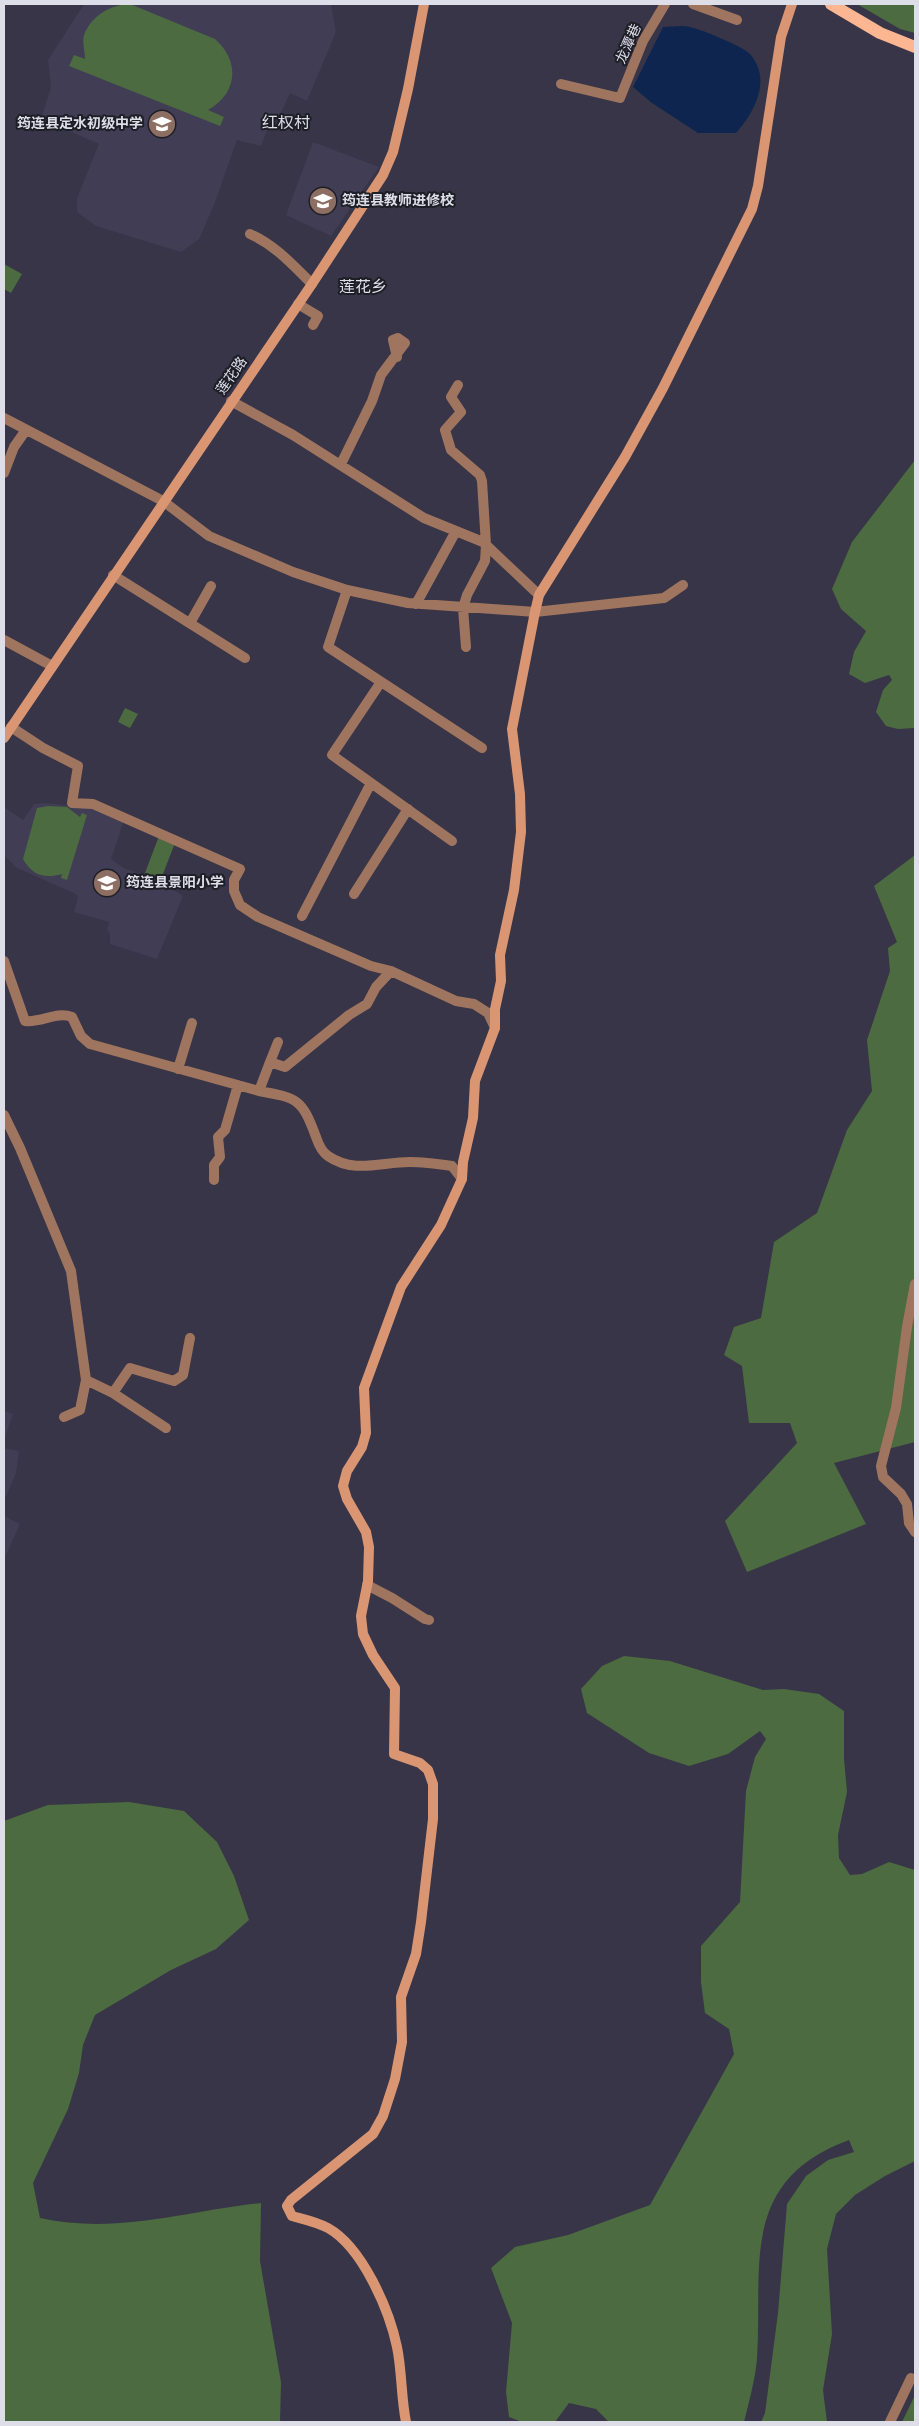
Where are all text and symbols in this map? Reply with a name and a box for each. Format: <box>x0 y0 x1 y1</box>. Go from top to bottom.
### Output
street label: 龙潭巷 <box>611 21 647 67</box>
school or university icon: 筠连县定水初级中学 <box>147 109 177 139</box>
district label: 红权村 <box>262 112 310 134</box>
place label: 筠连县定水初级中学 <box>17 114 143 134</box>
school or university icon: 筠连县教师进修校 <box>308 186 338 216</box>
place label: 筠连县教师进修校 <box>342 191 454 211</box>
district label: 莲花乡 <box>339 276 387 298</box>
street label: 莲花路 <box>212 353 252 399</box>
school or university icon: 筠连县景阳小学 <box>92 868 122 898</box>
place label: 筠连县景阳小学 <box>126 873 224 893</box>

